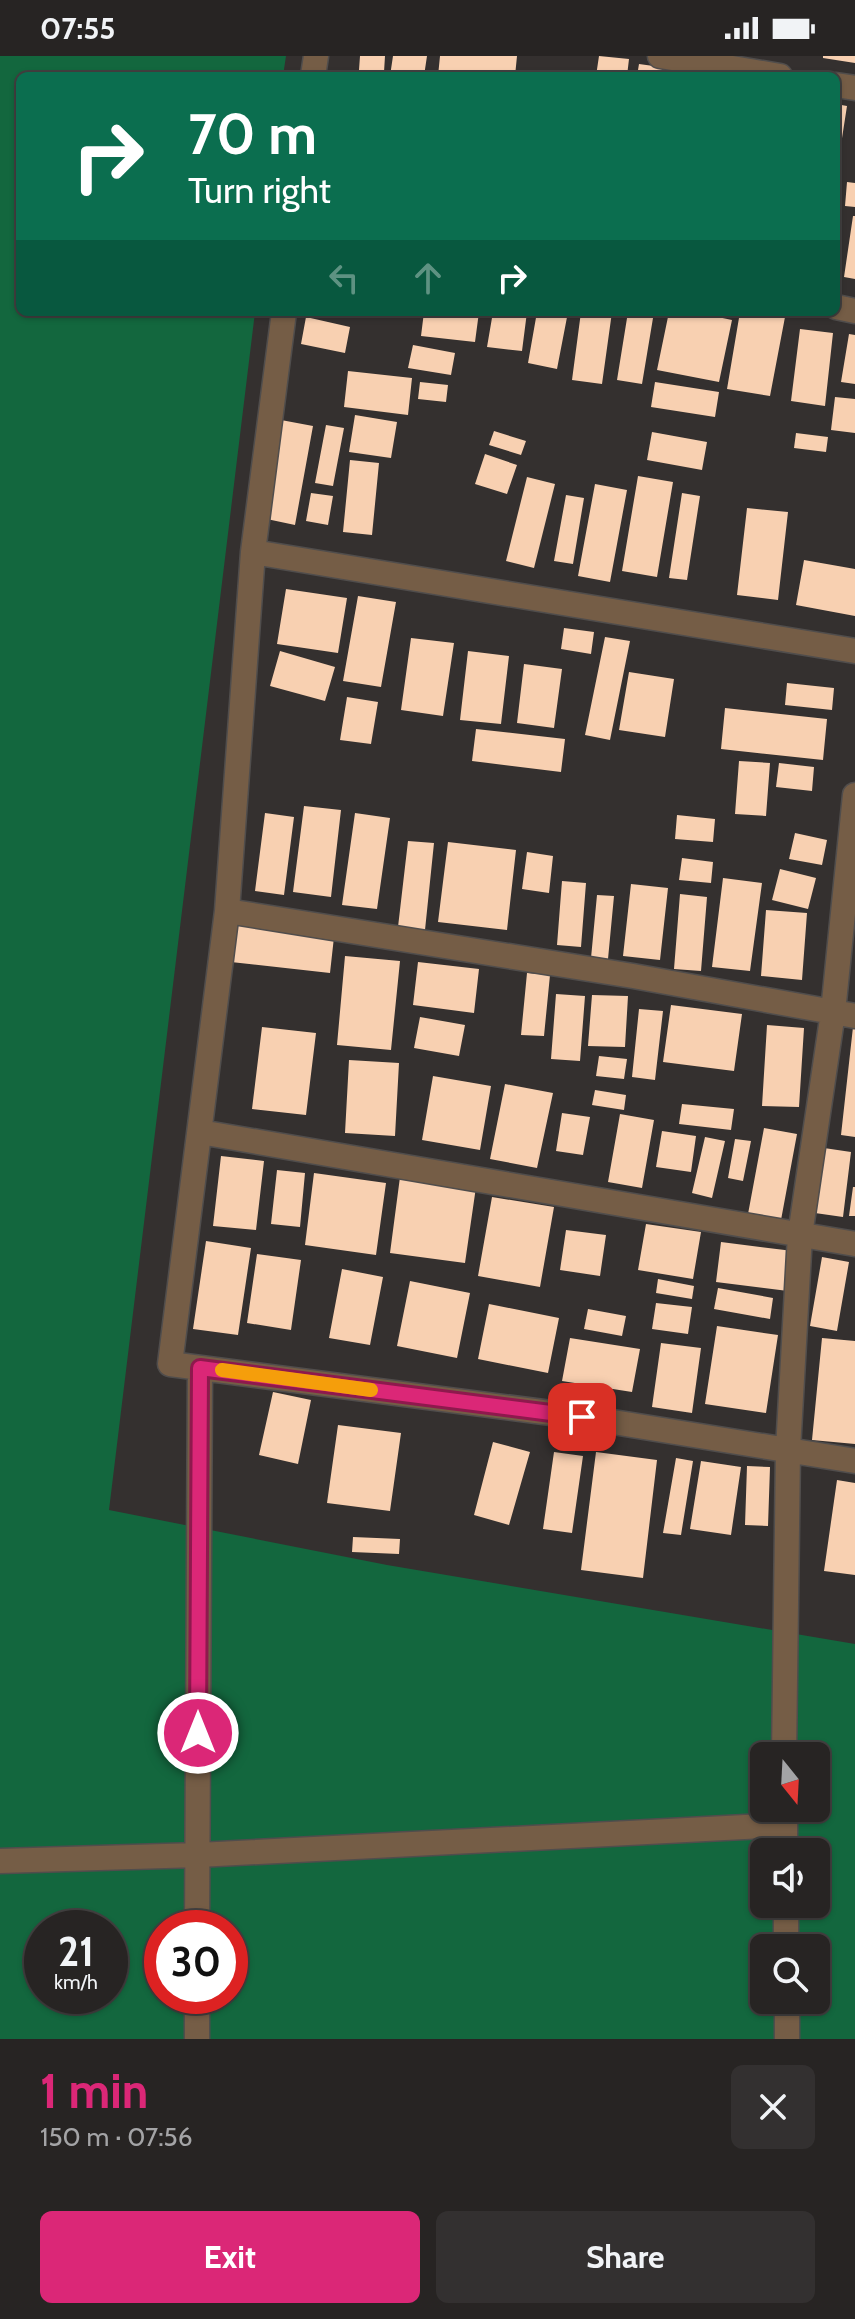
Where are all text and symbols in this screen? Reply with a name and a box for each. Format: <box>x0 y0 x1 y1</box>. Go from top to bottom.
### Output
text: 07:55 <box>40 10 115 47</box>
text: 70 m <box>188 100 317 168</box>
icon: right <box>56 104 160 208</box>
text: Turn right <box>188 168 331 212</box>
icon: left <box>322 256 366 300</box>
icon: ahead <box>406 256 450 300</box>
icon: right <box>490 256 534 300</box>
pin <box>548 1383 616 1451</box>
icon: arrive <box>560 1395 604 1439</box>
position arrow <box>156 1691 240 1775</box>
north arrow <box>750 1742 830 1822</box>
map controls <box>750 1742 830 2014</box>
button: sound <box>750 1838 830 1918</box>
speed limit sign: 30 <box>144 1910 248 2014</box>
text: 21 <box>58 1927 94 1976</box>
button: search <box>750 1934 830 2014</box>
text: km/h <box>54 1970 98 1994</box>
text: 1 min <box>40 2062 148 2120</box>
button: close <box>731 2065 815 2149</box>
text: 150 m · 07:56 <box>40 2121 192 2153</box>
button: Exit <box>40 2211 420 2303</box>
button: Share <box>436 2211 815 2303</box>

